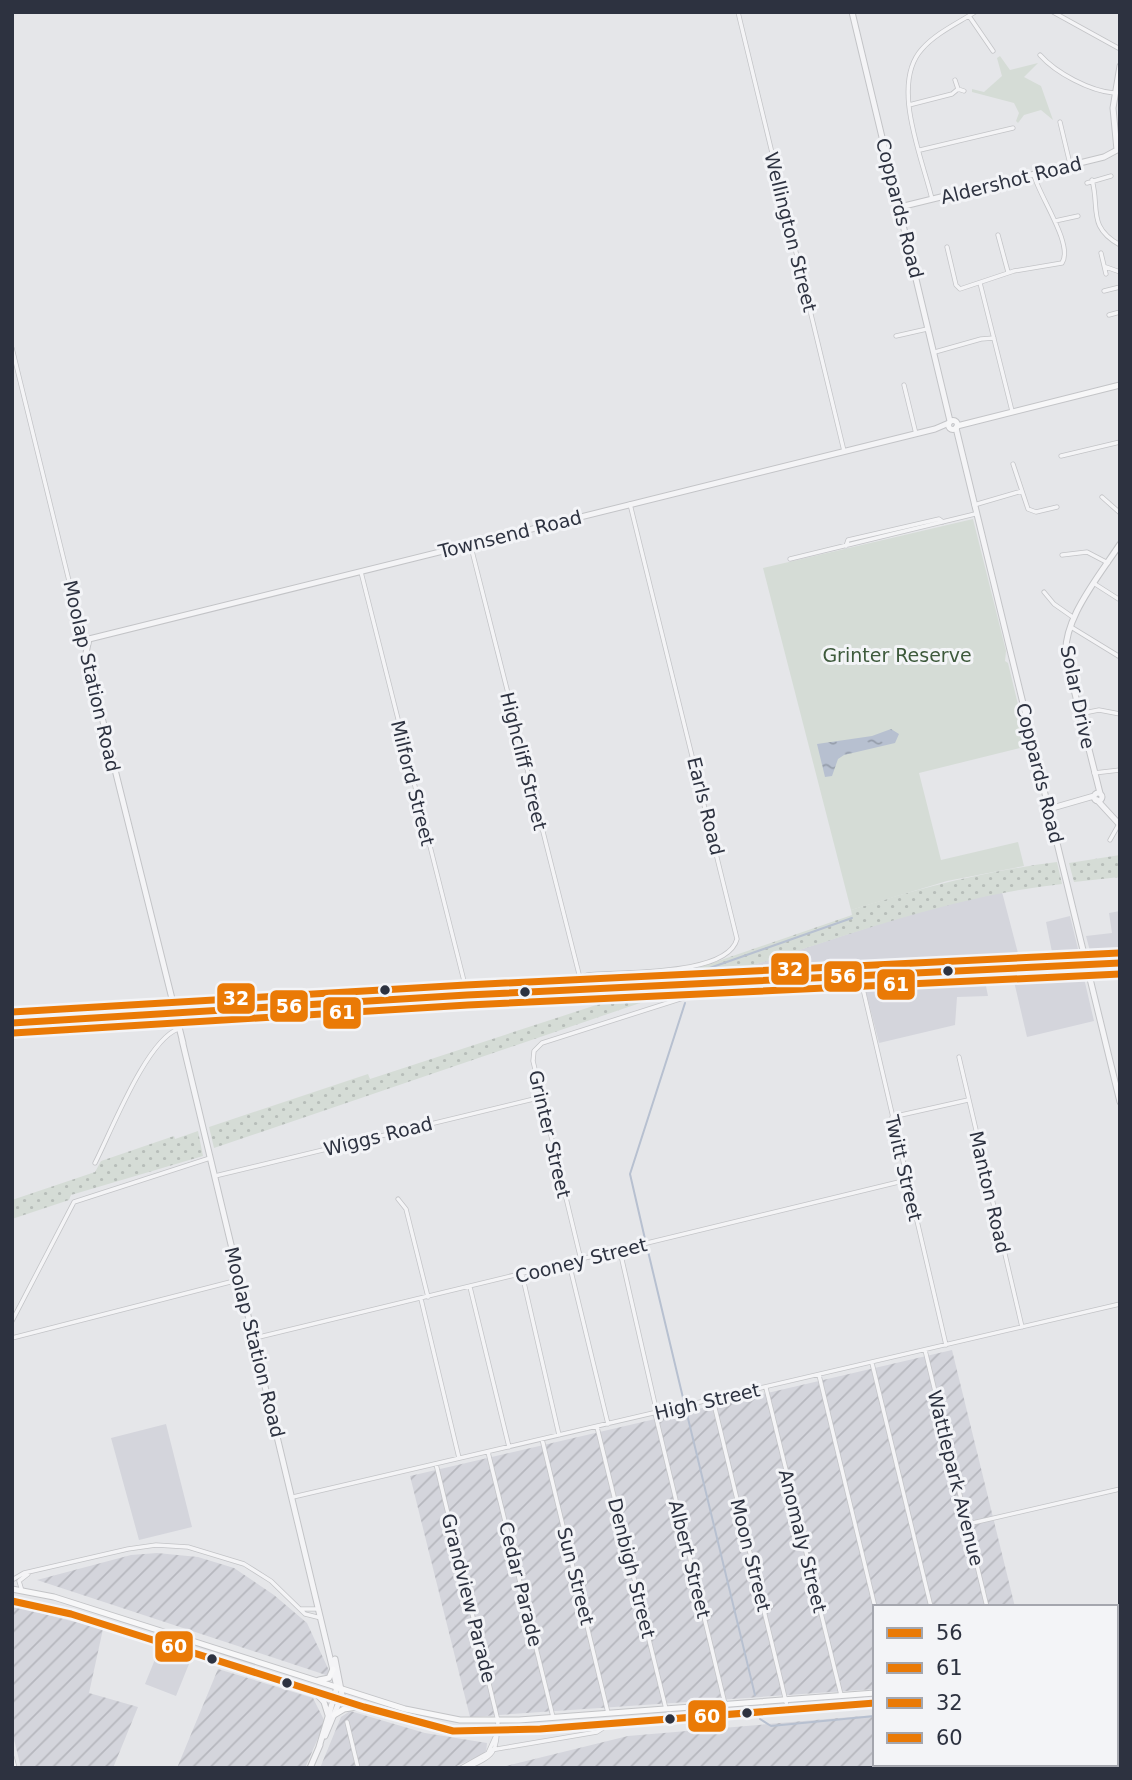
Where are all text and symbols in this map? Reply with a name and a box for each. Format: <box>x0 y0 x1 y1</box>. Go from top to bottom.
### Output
street label: Coppards Road <box>872 136 928 280</box>
street label: Wellington Street <box>760 150 822 314</box>
street label: Aldershot Road <box>938 152 1084 208</box>
street label: Townsend Road <box>435 506 584 563</box>
street label: Moolap Station Road <box>59 578 125 774</box>
street label: Solar Drive <box>1056 643 1100 751</box>
park label: Grinter Reserve <box>822 644 972 666</box>
street label: Highcliff Street <box>496 690 552 832</box>
street label: Coppards Road <box>1012 701 1068 845</box>
street label: Milford Street <box>387 718 439 848</box>
street label: Earls Road <box>683 755 729 857</box>
line badge: 32 <box>770 952 810 986</box>
text: 32 <box>777 958 803 980</box>
line badge: 56 <box>823 960 863 993</box>
unlabelled marker <box>941 964 955 978</box>
text: 56 <box>830 965 856 987</box>
line badge: 61 <box>876 968 916 1001</box>
text: 61 <box>883 973 909 995</box>
line badge: 32 <box>216 982 256 1015</box>
unlabelled marker <box>378 983 392 997</box>
unlabelled marker <box>518 985 532 999</box>
text: 32 <box>223 987 249 1009</box>
line badge: 56 <box>269 989 309 1023</box>
text: 56 <box>276 995 302 1017</box>
line badge: 61 <box>322 996 362 1030</box>
text: 61 <box>329 1001 355 1023</box>
street label: Grinter Street <box>525 1068 575 1200</box>
street label: Wiggs Road <box>321 1112 435 1160</box>
street label: Twitt Street <box>881 1112 927 1223</box>
street label: Manton Road <box>965 1129 1015 1255</box>
street label: Cooney Street <box>513 1233 649 1287</box>
street label: Moolap Station Road <box>221 1244 289 1440</box>
street label: High Street <box>652 1378 762 1424</box>
street label: Wattlepark Avenue <box>924 1388 988 1568</box>
street label: Anomaly Street <box>775 1467 831 1615</box>
street label: Denbigh Street <box>604 1496 660 1640</box>
street label: Moon Street <box>726 1496 776 1614</box>
street label: Albert Street <box>665 1498 715 1620</box>
street label: Grandview Parade <box>437 1511 501 1685</box>
street label: Cedar Parade <box>495 1519 547 1649</box>
street label: Sun Street <box>553 1525 599 1627</box>
legend <box>873 1605 1118 1766</box>
text: 56 <box>936 1621 963 1645</box>
line badge: 60 <box>154 1630 194 1663</box>
text: 60 <box>161 1635 187 1657</box>
unlabelled marker <box>205 1652 219 1666</box>
text: 61 <box>936 1656 963 1680</box>
unlabelled marker <box>280 1676 294 1690</box>
text: 32 <box>936 1691 963 1715</box>
line badge: 60 <box>687 1699 727 1733</box>
text: 60 <box>694 1705 720 1727</box>
unlabelled marker <box>740 1706 754 1720</box>
unlabelled marker <box>663 1712 677 1726</box>
text: 60 <box>936 1726 963 1750</box>

